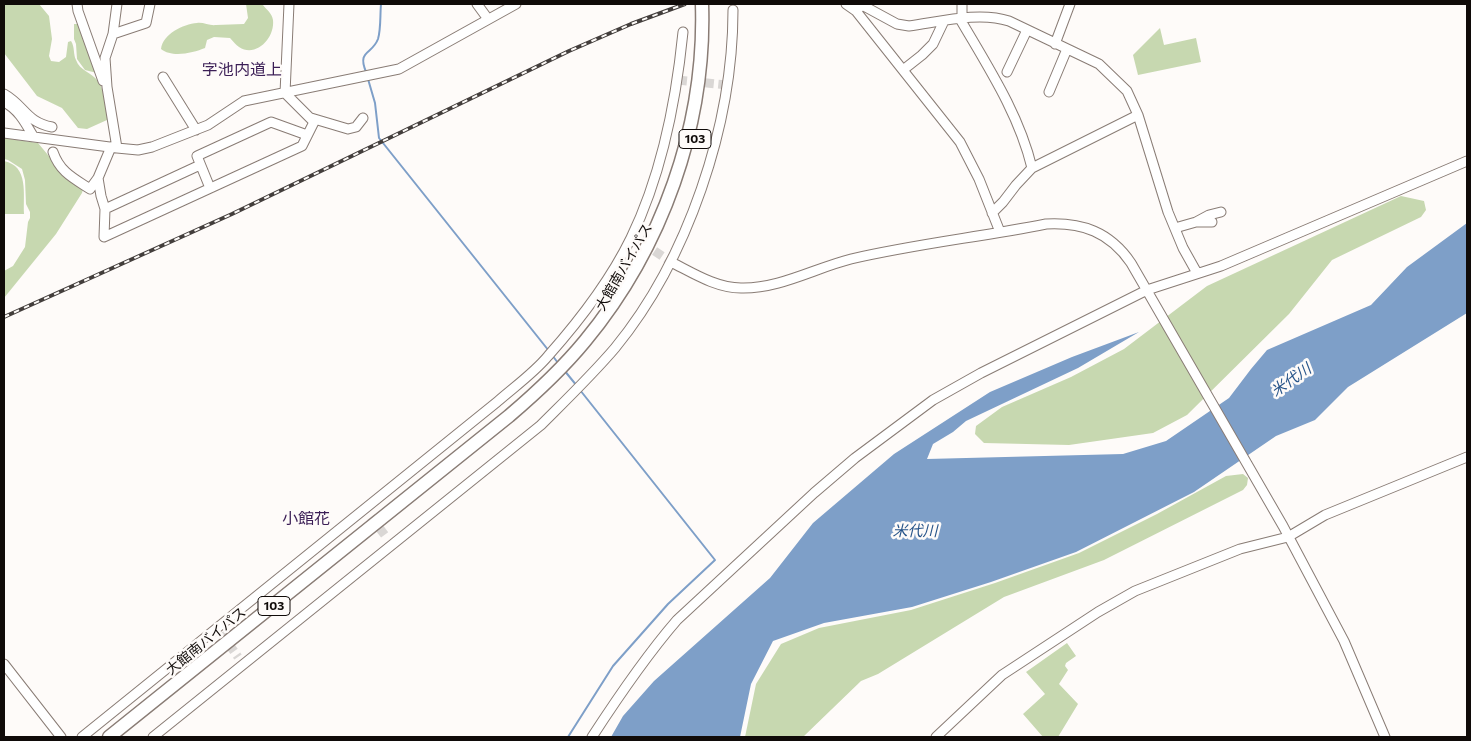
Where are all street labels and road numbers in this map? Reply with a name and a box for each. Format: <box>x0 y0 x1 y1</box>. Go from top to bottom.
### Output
road number: 103 <box>679 130 711 148</box>
street label: 大館南バイパス <box>592 220 656 314</box>
road number: 103 <box>258 596 290 616</box>
street label: 大館南バイパス <box>163 604 249 678</box>

